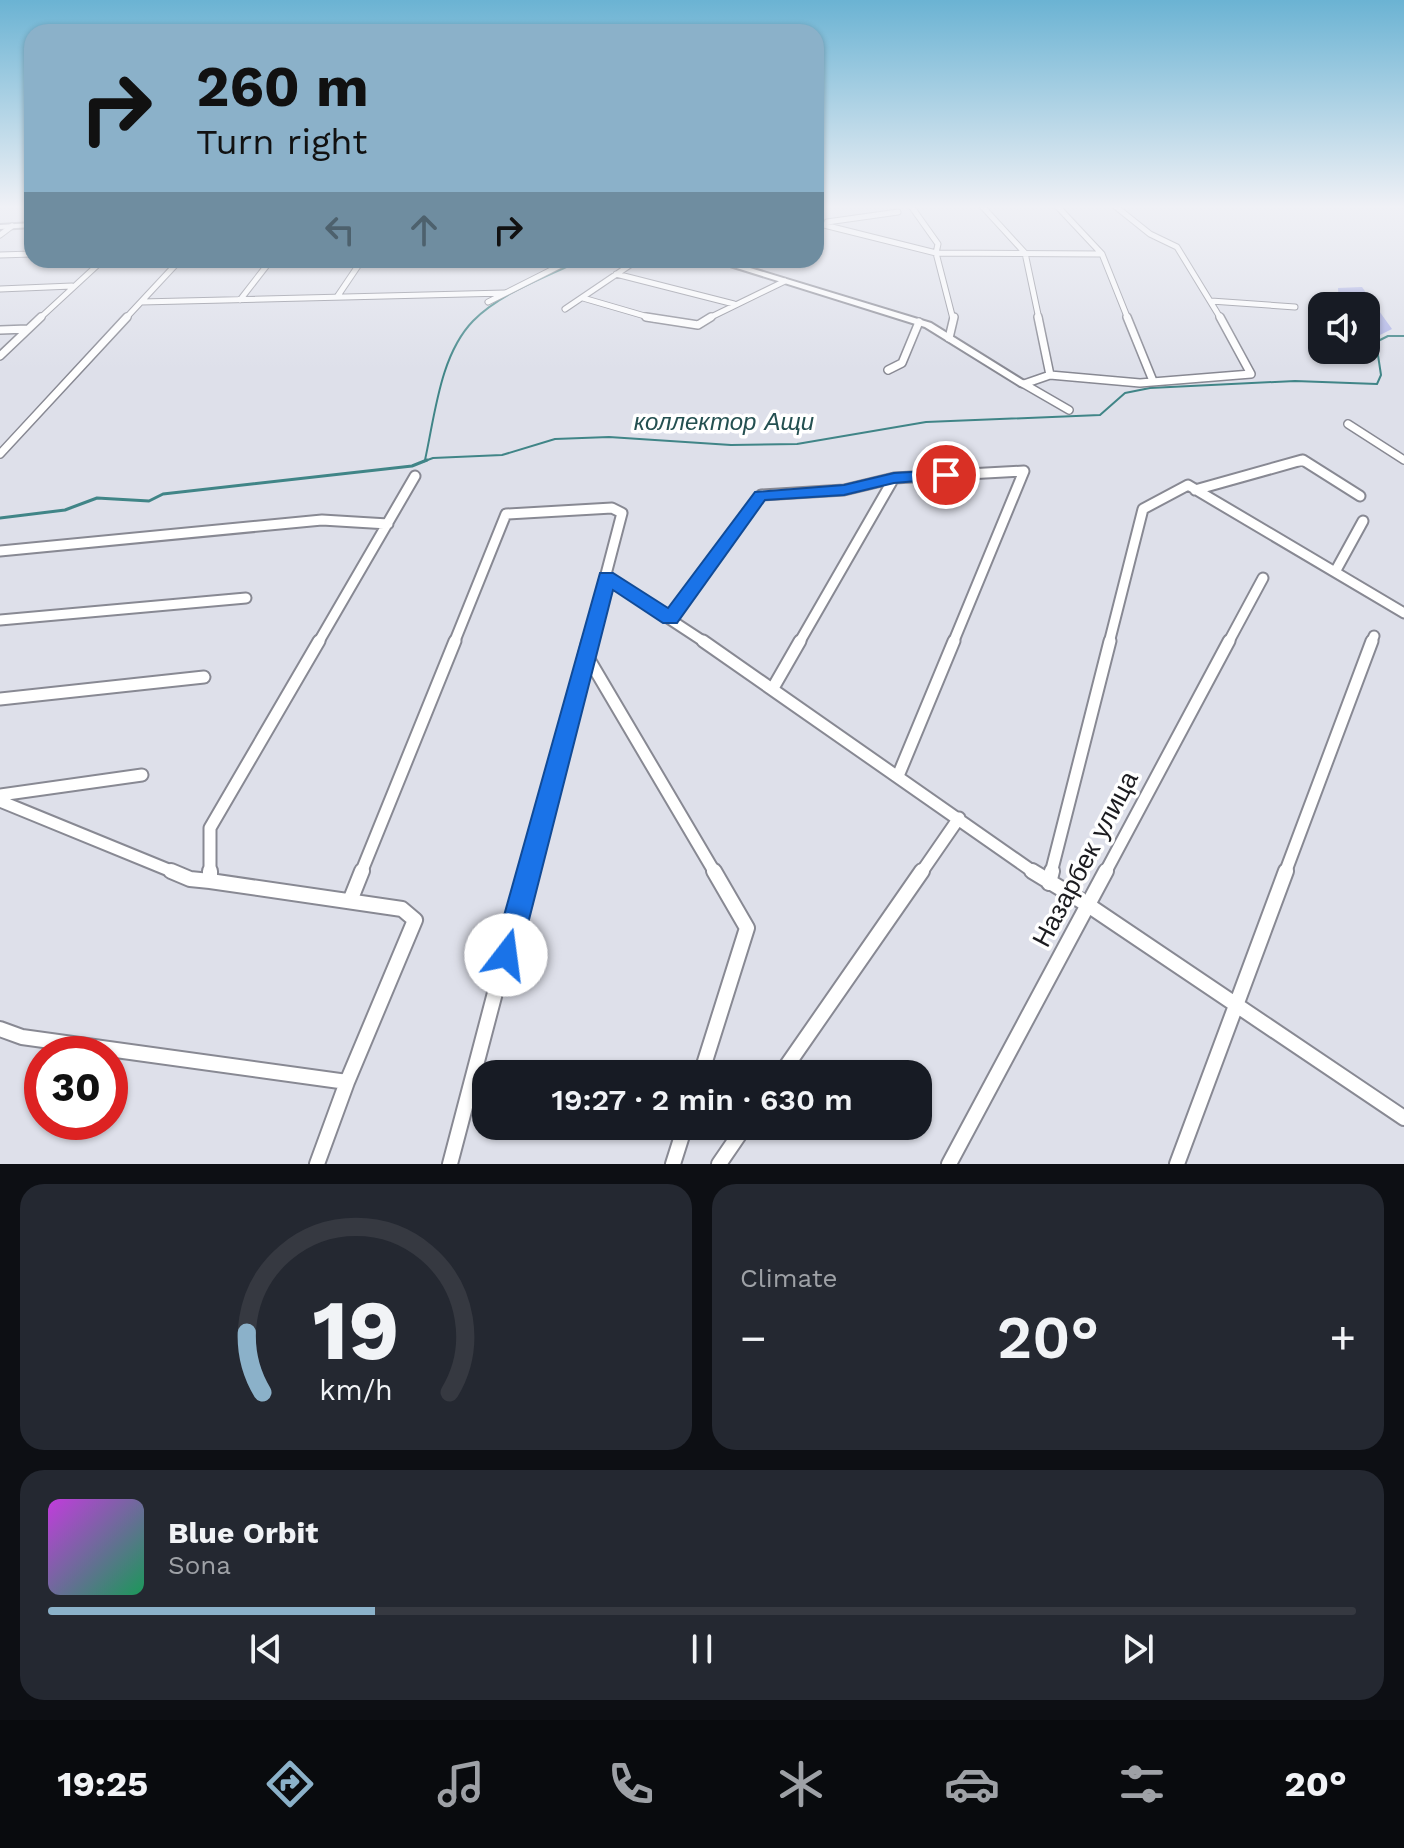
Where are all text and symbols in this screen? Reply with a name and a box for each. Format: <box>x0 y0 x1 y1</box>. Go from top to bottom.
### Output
text: 260 m <box>196 54 369 120</box>
icon: right <box>64 56 168 160</box>
text: Turn right <box>196 121 367 163</box>
icon: left <box>318 208 362 252</box>
icon: ahead <box>402 208 446 252</box>
icon: right <box>486 208 530 252</box>
map controls <box>1308 292 1380 364</box>
button: sound <box>1308 292 1380 364</box>
water label: коллектор Ащи <box>634 408 814 436</box>
pin <box>912 441 980 509</box>
icon: arrive <box>924 453 968 497</box>
street label: Назарбек улица <box>1026 766 1144 952</box>
position arrow <box>464 913 548 997</box>
speed limit sign: 30 <box>24 1036 128 1140</box>
text: 19:27 · 2 min · 630 m <box>551 1082 853 1117</box>
text: Climate <box>740 1263 838 1293</box>
text: 19 <box>312 1282 400 1379</box>
text: 20° <box>997 1302 1099 1373</box>
text: − <box>740 1312 767 1364</box>
text: + <box>1329 1312 1356 1364</box>
text: km/h <box>319 1373 393 1407</box>
text: Blue Orbit <box>168 1515 318 1550</box>
text: Sona <box>168 1550 231 1580</box>
icon: previous <box>244 1627 288 1671</box>
icon: pause <box>680 1627 724 1671</box>
icon: next <box>1116 1627 1160 1671</box>
icon: directions <box>262 1756 318 1812</box>
icon: music <box>433 1756 489 1812</box>
icon: phone <box>603 1756 659 1812</box>
icon: climate <box>773 1756 829 1812</box>
icon: car <box>944 1756 1000 1812</box>
icon: filters <box>1114 1756 1170 1812</box>
text: 19:25 <box>57 1763 148 1805</box>
text: 20° <box>1284 1763 1347 1805</box>

